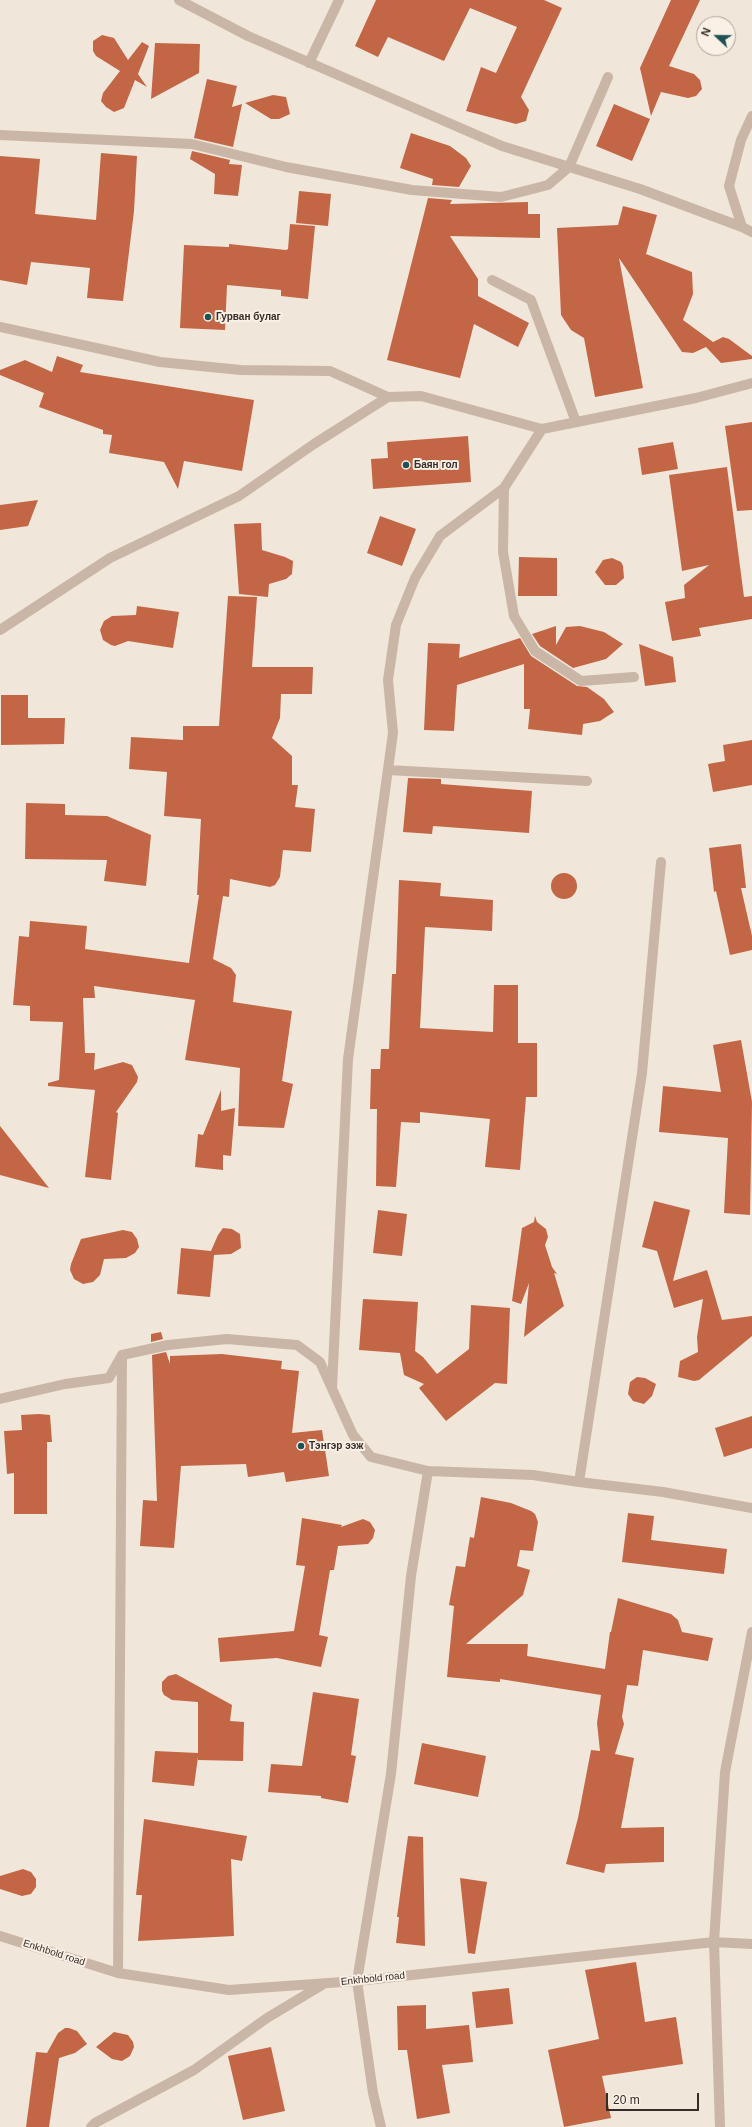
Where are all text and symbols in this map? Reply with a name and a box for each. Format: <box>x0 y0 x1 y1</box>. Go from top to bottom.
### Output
north arrow <box>696 16 736 56</box>
text: N <box>699 26 713 38</box>
place label: Гурван булаг <box>216 311 281 323</box>
marker: Гурван булаг <box>203 312 213 322</box>
place label: Баян гол <box>414 459 458 471</box>
marker: Баян гол <box>401 460 411 470</box>
place label: Тэнгэр ээж <box>309 1440 363 1452</box>
marker: Тэнгэр ээж <box>296 1441 306 1451</box>
street label: Enkhbold road <box>21 1937 87 1969</box>
street label: Enkhbold road <box>340 1970 406 1988</box>
scale bar <box>608 2085 701 2111</box>
text: 20 m <box>613 2093 640 2107</box>

